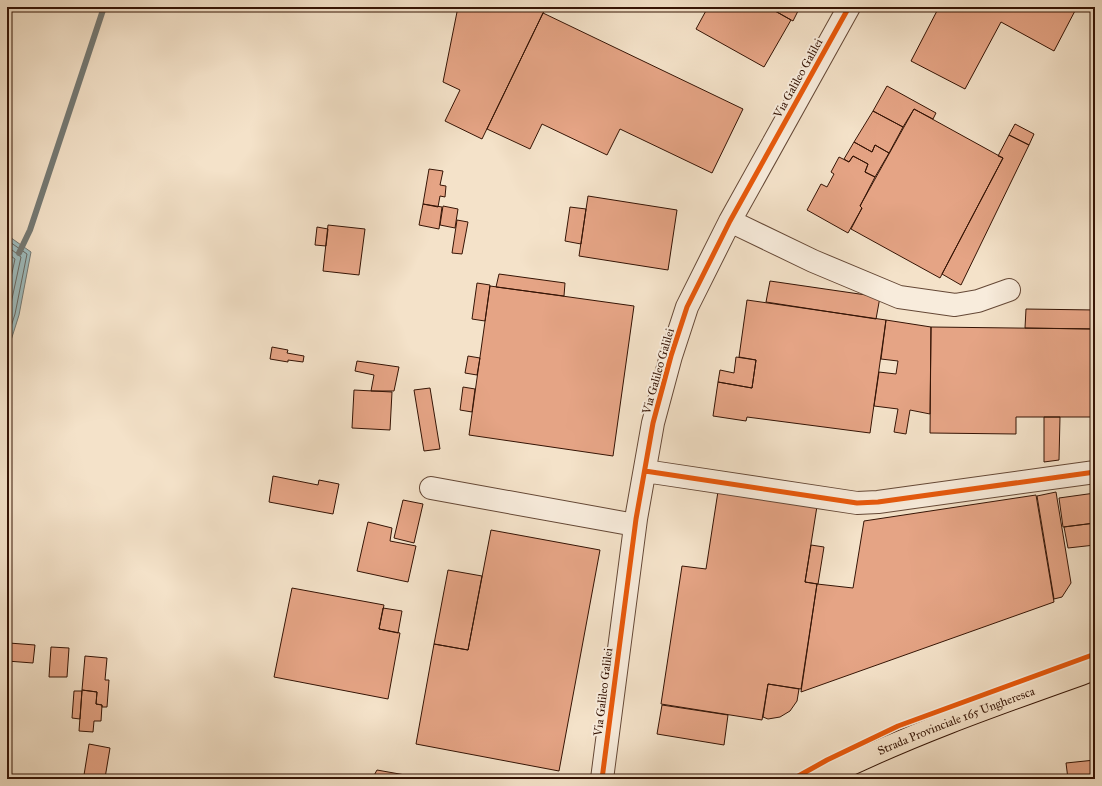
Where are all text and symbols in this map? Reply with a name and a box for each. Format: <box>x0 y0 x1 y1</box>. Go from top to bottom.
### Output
street label: Via Galileo Galilei <box>770 35 826 121</box>
street label: Via Galileo Galilei <box>639 326 677 416</box>
street label: Via Galileo Galilei <box>591 647 615 738</box>
street label: Strada Provinciale 165 Ungheresca <box>875 684 1037 758</box>

